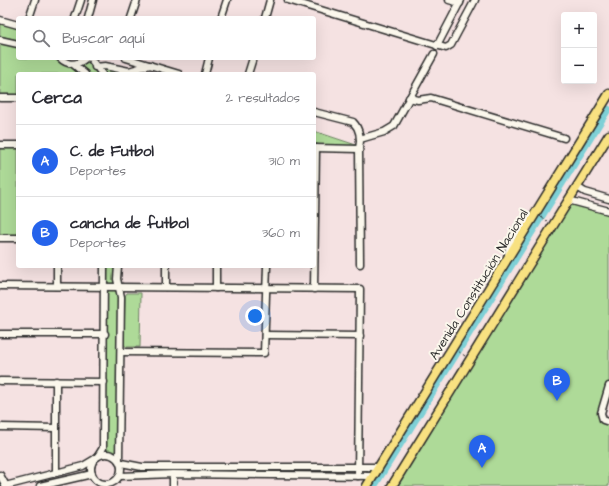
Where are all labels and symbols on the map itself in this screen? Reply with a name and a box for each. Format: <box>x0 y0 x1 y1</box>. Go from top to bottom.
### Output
street label: Avenida Constitución Nacional <box>425 206 533 363</box>
your location <box>245 306 265 326</box>
pin: B <box>544 368 570 401</box>
pin: A <box>469 435 495 468</box>

